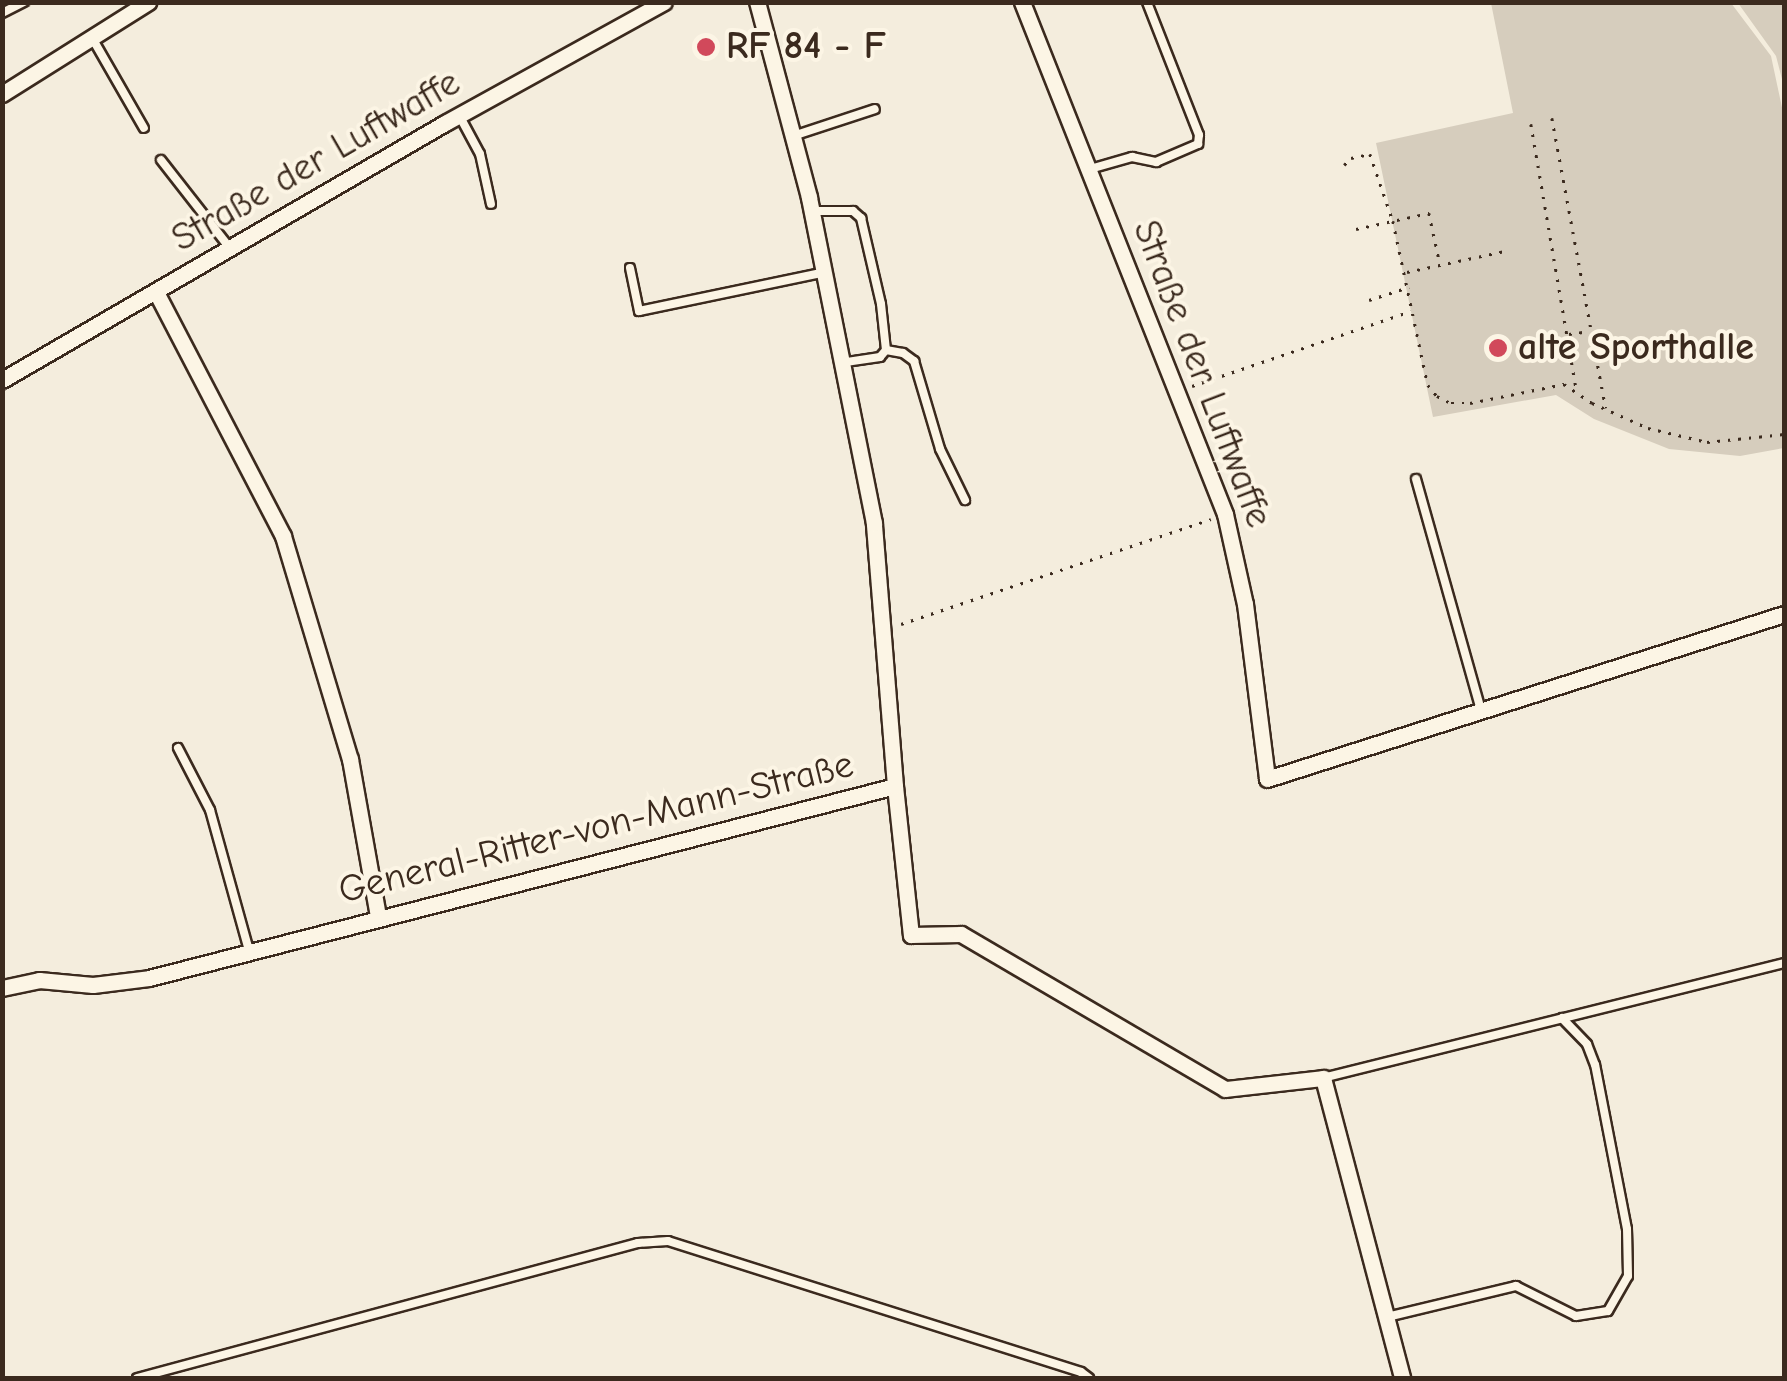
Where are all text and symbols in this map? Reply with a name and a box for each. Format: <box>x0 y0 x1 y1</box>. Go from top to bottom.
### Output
place label: RF 84 - F <box>726 24 886 70</box>
marker: RF 84 - F <box>695 36 717 58</box>
street label: Straße der Luftwaffe <box>164 60 468 262</box>
street label: Straße der Luftwaffe <box>1122 214 1282 534</box>
place label: alte Sporthalle <box>1518 325 1754 371</box>
marker: alte Sporthalle <box>1487 337 1509 359</box>
street label: General-Ritter-von-Mann-Straße <box>334 742 858 914</box>

